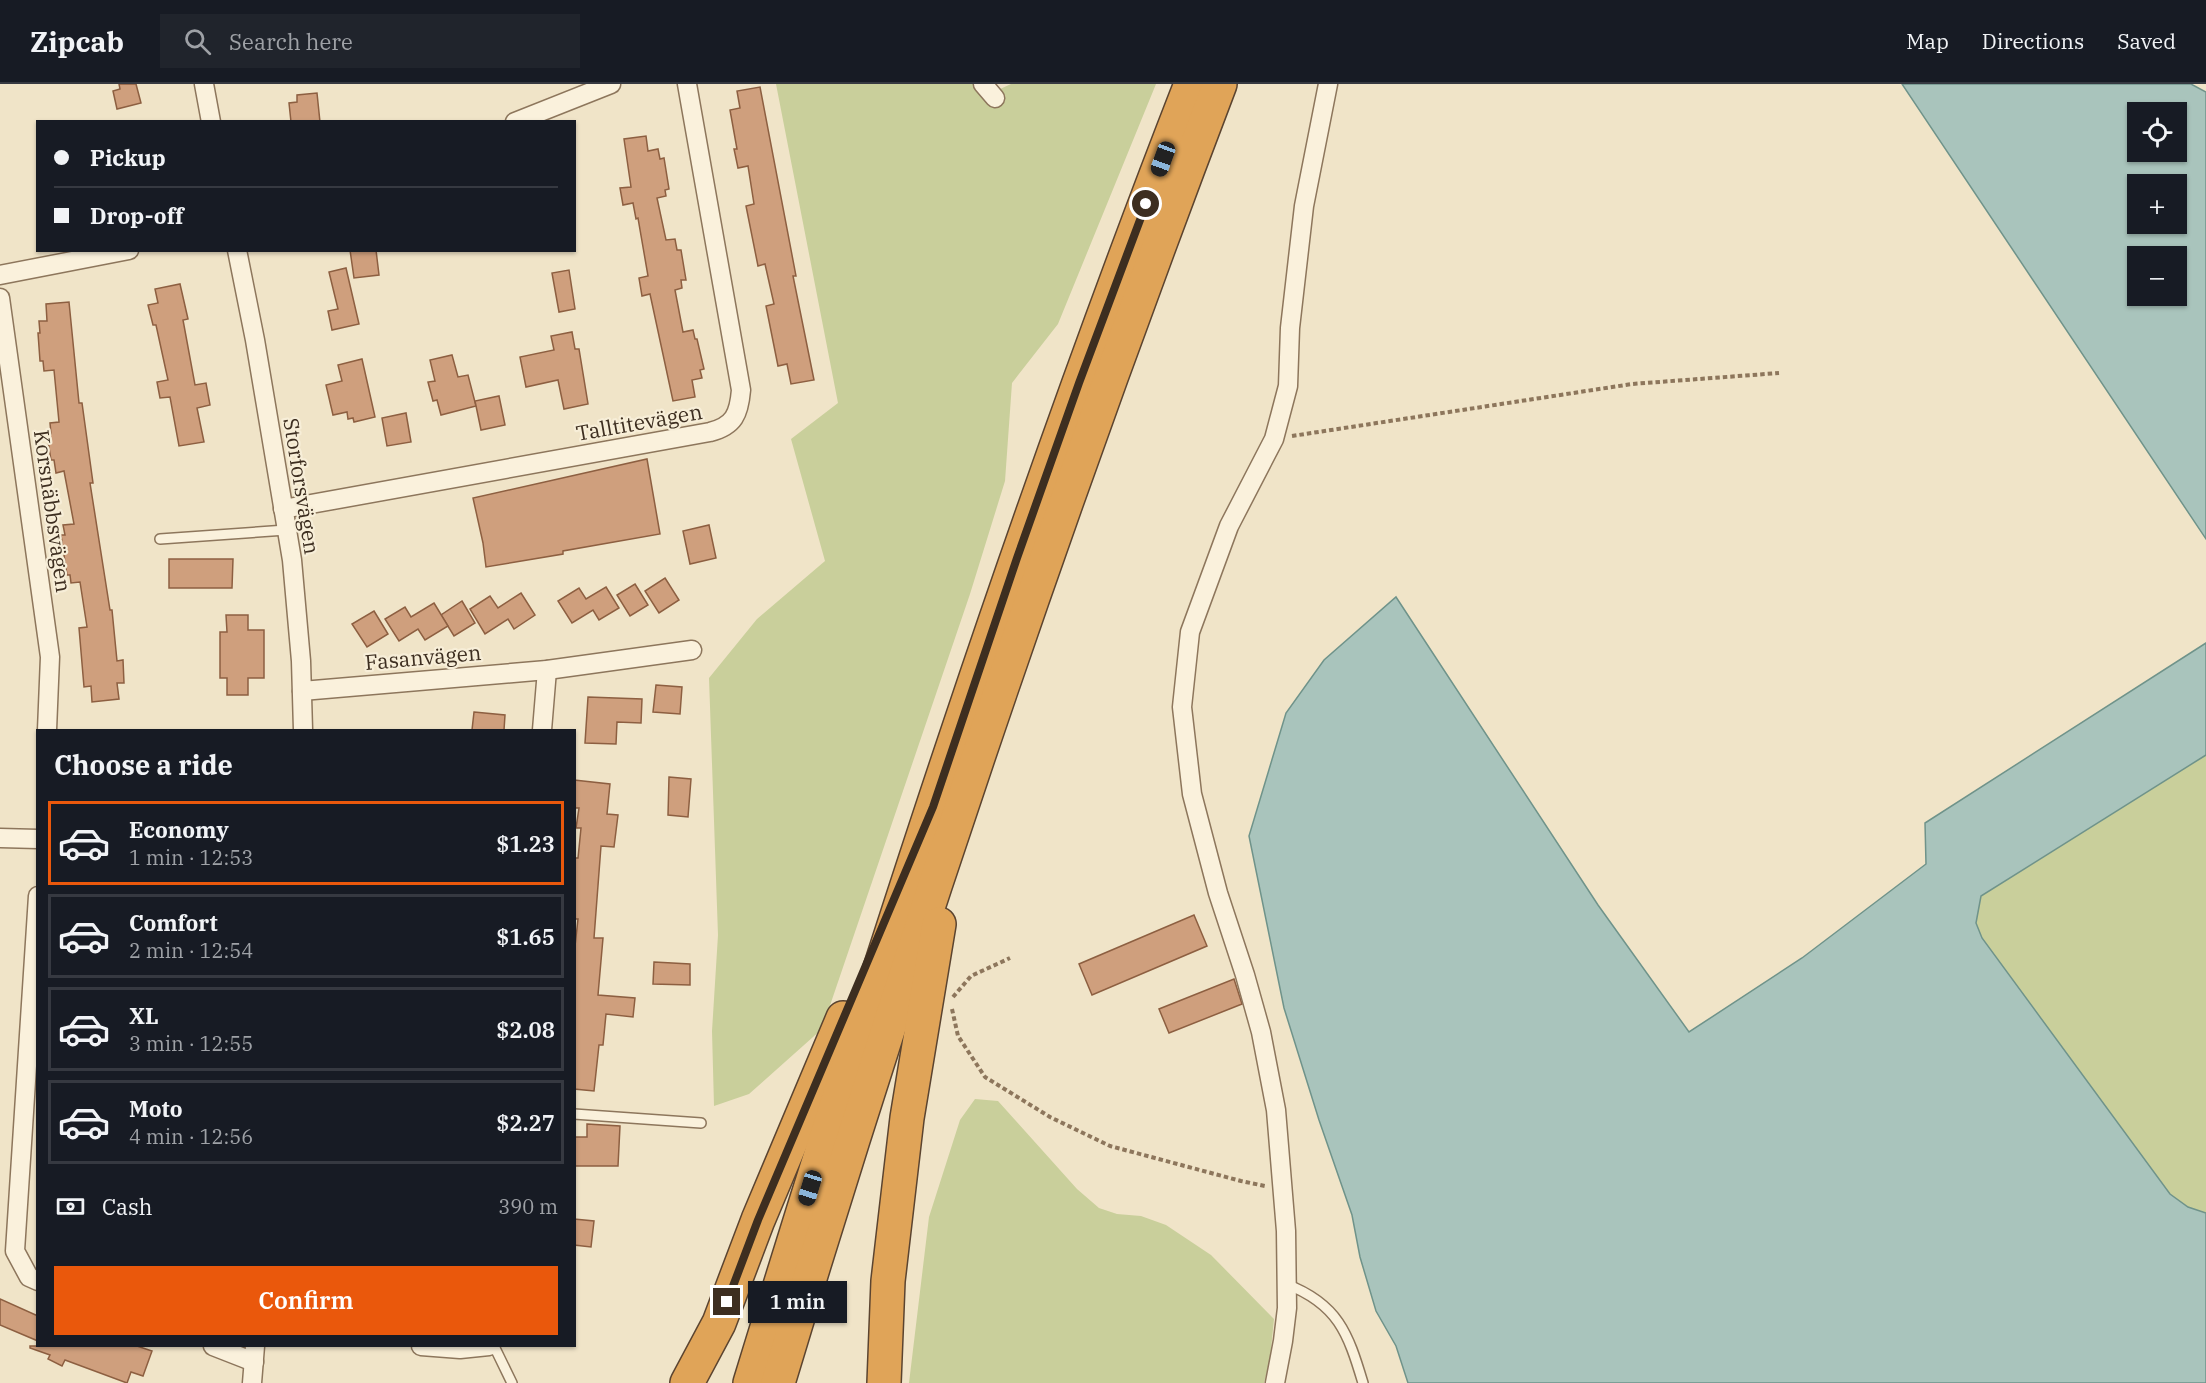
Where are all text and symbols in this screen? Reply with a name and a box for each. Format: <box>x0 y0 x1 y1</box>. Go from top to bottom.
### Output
search box <box>160 14 580 68</box>
text: Zipcab <box>30 23 124 60</box>
icon: search <box>181 25 214 58</box>
text: Search here <box>229 27 353 56</box>
text: Map <box>1906 27 1949 55</box>
text: Directions <box>1982 27 2084 55</box>
text: Saved <box>2117 27 2176 55</box>
map controls <box>2127 102 2187 306</box>
button: locate <box>2127 102 2187 162</box>
car <box>1148 139 1178 179</box>
text: Pickup <box>90 143 166 172</box>
button: + <box>2127 174 2187 234</box>
route start <box>1132 190 1159 217</box>
text: Drop-off <box>90 201 184 230</box>
button: − <box>2127 246 2187 306</box>
street label: Talltitevägen <box>574 397 704 447</box>
street label: Storforsvägen <box>277 416 327 556</box>
street label: Korsnäbbsvägen <box>28 428 78 594</box>
street label: Fasanvägen <box>364 638 482 676</box>
text: Choose a ride <box>54 747 233 782</box>
text: Economy <box>129 815 229 844</box>
icon: car <box>57 816 111 870</box>
text: $1.23 <box>496 829 555 858</box>
text: 1 min · 12:53 <box>129 844 253 871</box>
text: Comfort <box>129 908 218 937</box>
icon: car <box>57 909 111 963</box>
text: $1.65 <box>496 922 555 951</box>
text: 2 min · 12:54 <box>129 937 253 964</box>
text: XL <box>129 1001 159 1030</box>
icon: car <box>57 1002 111 1056</box>
text: $2.08 <box>496 1015 555 1044</box>
text: 3 min · 12:55 <box>129 1030 253 1057</box>
text: Moto <box>129 1094 183 1123</box>
icon: car <box>57 1095 111 1149</box>
text: $2.27 <box>496 1108 555 1137</box>
text: 4 min · 12:56 <box>129 1123 253 1150</box>
car <box>796 1168 824 1208</box>
icon: cash <box>54 1190 87 1223</box>
text: Cash <box>102 1192 153 1221</box>
text: 390 m <box>498 1193 558 1220</box>
button: Confirm <box>54 1266 558 1335</box>
callout: 1 min <box>748 1281 847 1323</box>
route end <box>713 1288 740 1315</box>
text: 1 min <box>770 1288 825 1315</box>

